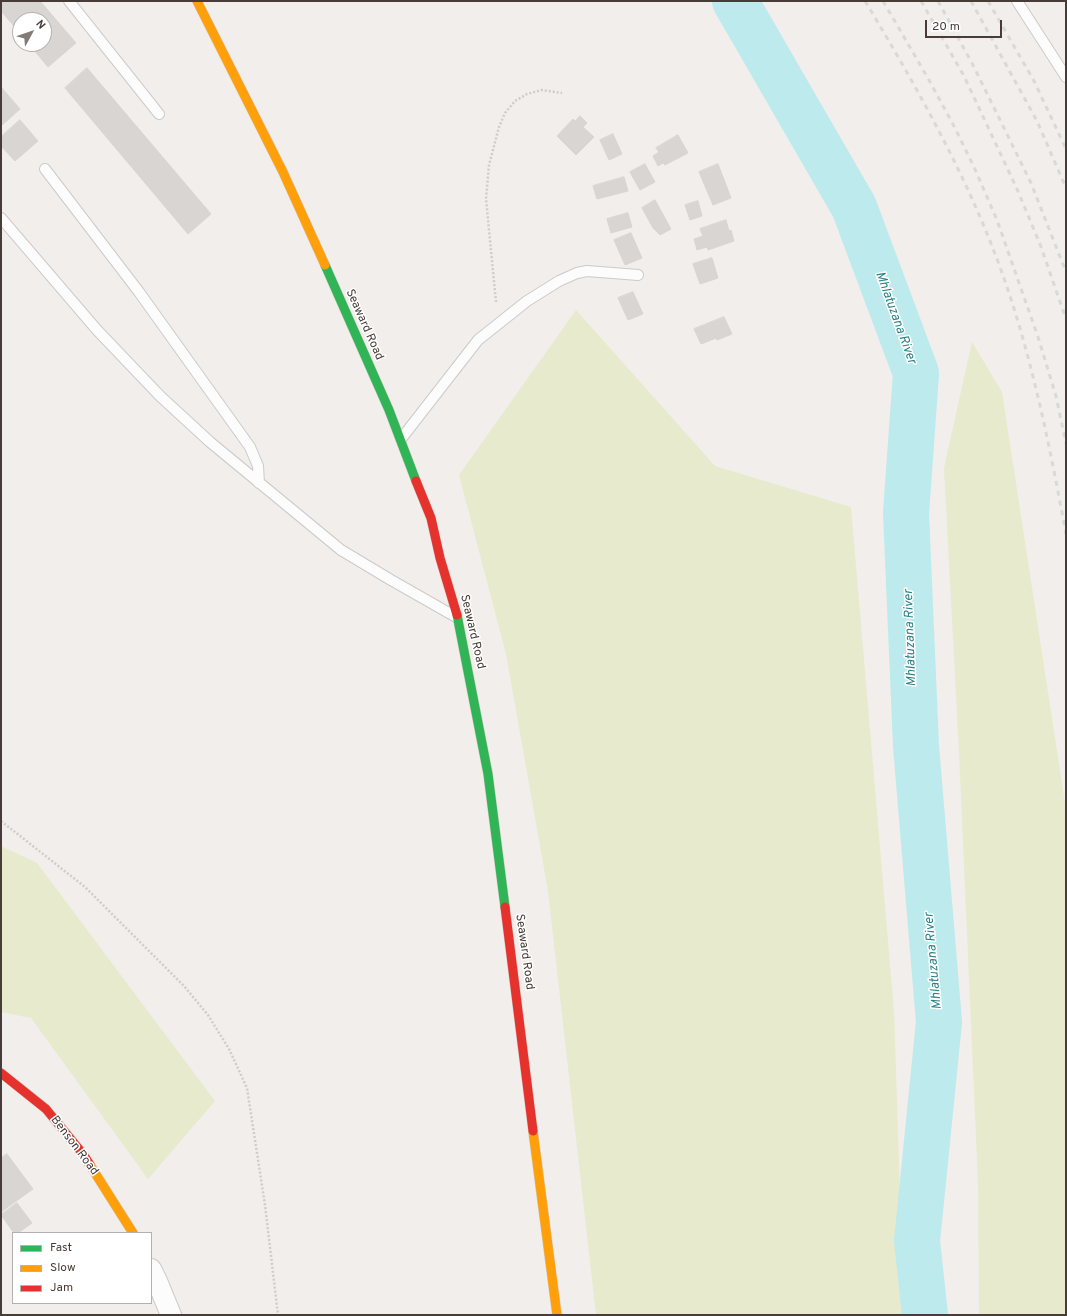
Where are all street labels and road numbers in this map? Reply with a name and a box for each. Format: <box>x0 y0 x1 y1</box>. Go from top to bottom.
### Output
street label: Seaward Road <box>342 287 386 363</box>
street label: Seaward Road <box>456 593 488 671</box>
street label: Seaward Road <box>512 913 536 991</box>
street label: Benson Road <box>47 1113 101 1179</box>

